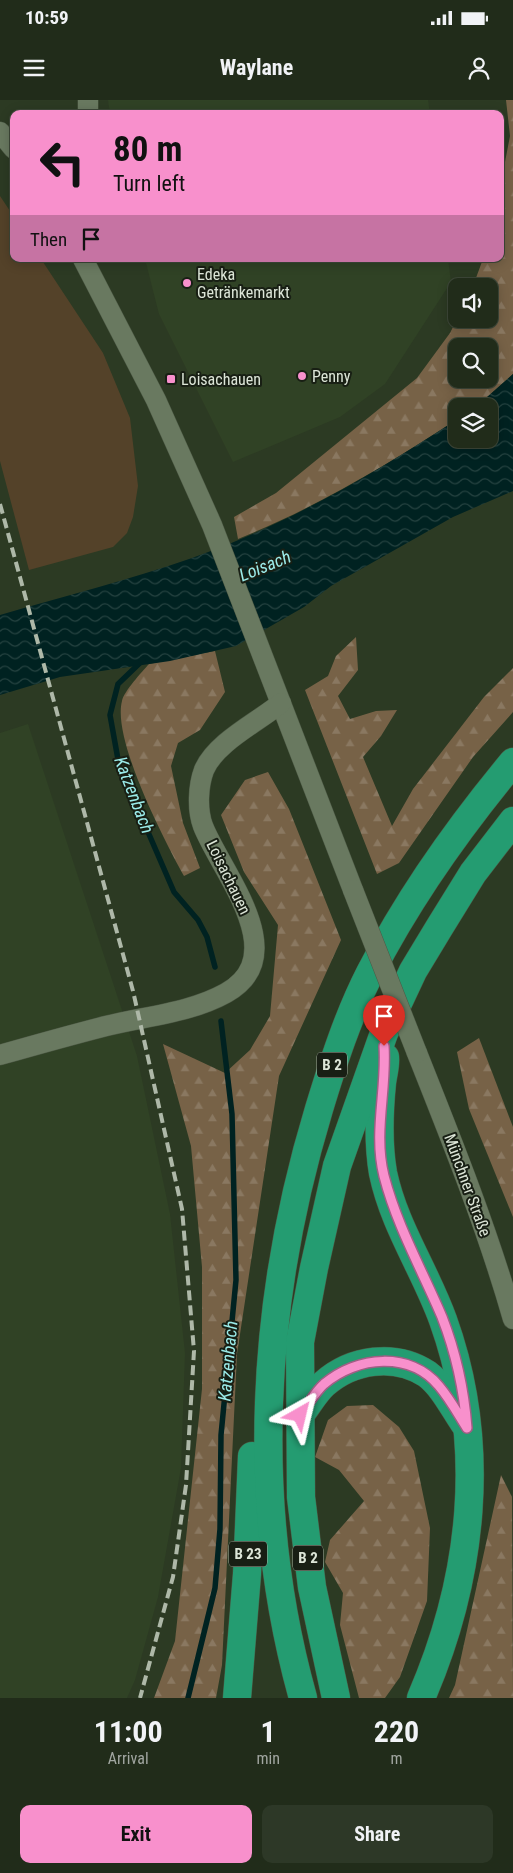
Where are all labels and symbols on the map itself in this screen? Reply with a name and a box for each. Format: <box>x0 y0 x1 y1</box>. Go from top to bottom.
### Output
place label: Edeka Getränkemarkt <box>197 265 290 302</box>
marker: Edeka Getränkemarkt <box>181 277 193 289</box>
place label: Penny <box>312 367 351 386</box>
place label: Loisachauen <box>181 370 261 389</box>
marker: Penny <box>296 370 308 382</box>
marker: Loisachauen <box>165 373 177 385</box>
water label: Loisach <box>236 546 294 585</box>
water label: Katzenbach <box>110 753 159 836</box>
street label: Loisachauen <box>202 837 255 917</box>
pin <box>363 995 405 1046</box>
road number: B 2 <box>317 1052 347 1078</box>
street label: Münchner Straße <box>440 1131 495 1239</box>
water label: Katzenbach <box>214 1320 241 1402</box>
position arrow <box>273 1388 325 1440</box>
road number: B 23 <box>229 1542 267 1566</box>
road number: B 2 <box>293 1546 323 1570</box>

